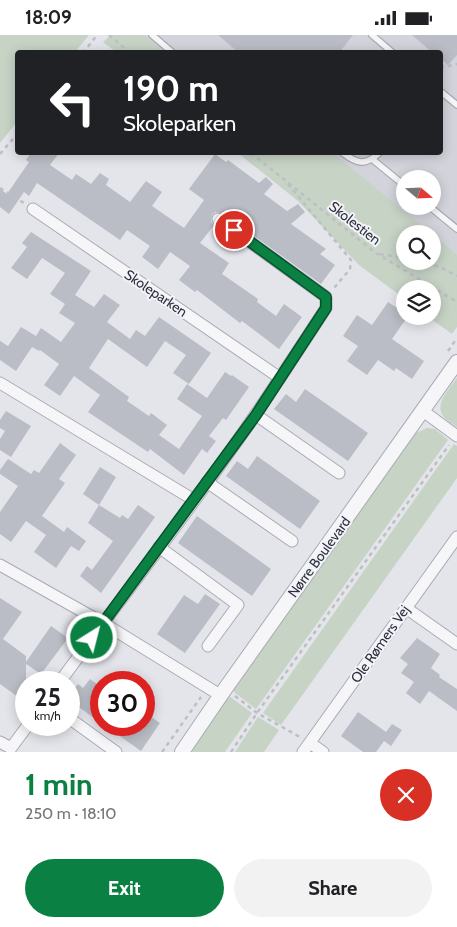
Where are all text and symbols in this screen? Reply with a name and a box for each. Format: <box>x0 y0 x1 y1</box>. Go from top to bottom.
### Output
text: 18:09 <box>25 6 72 29</box>
text: 190 m <box>123 67 219 110</box>
icon: left <box>40 70 105 135</box>
text: Skoleparken <box>123 110 236 137</box>
north arrow <box>396 170 441 215</box>
map controls <box>396 170 441 325</box>
street label: Skolestien <box>326 197 385 249</box>
pin <box>213 209 255 251</box>
icon: arrive <box>220 216 248 244</box>
button: search <box>396 225 441 270</box>
street label: Skoleparken <box>121 265 191 321</box>
button: layers <box>396 280 441 325</box>
street label: Nørre Boulevard <box>284 513 354 601</box>
street label: Ole Rømers Vej <box>347 602 413 686</box>
position arrow <box>65 611 117 663</box>
speed limit sign: 30 <box>90 671 155 736</box>
text: 25 <box>34 682 61 712</box>
text: km/h <box>34 708 61 723</box>
text: 1 min <box>25 766 93 803</box>
button: close <box>380 769 432 821</box>
text: 250 m · 18:10 <box>25 804 116 823</box>
button: Exit <box>25 859 224 917</box>
button: Share <box>234 859 432 917</box>

